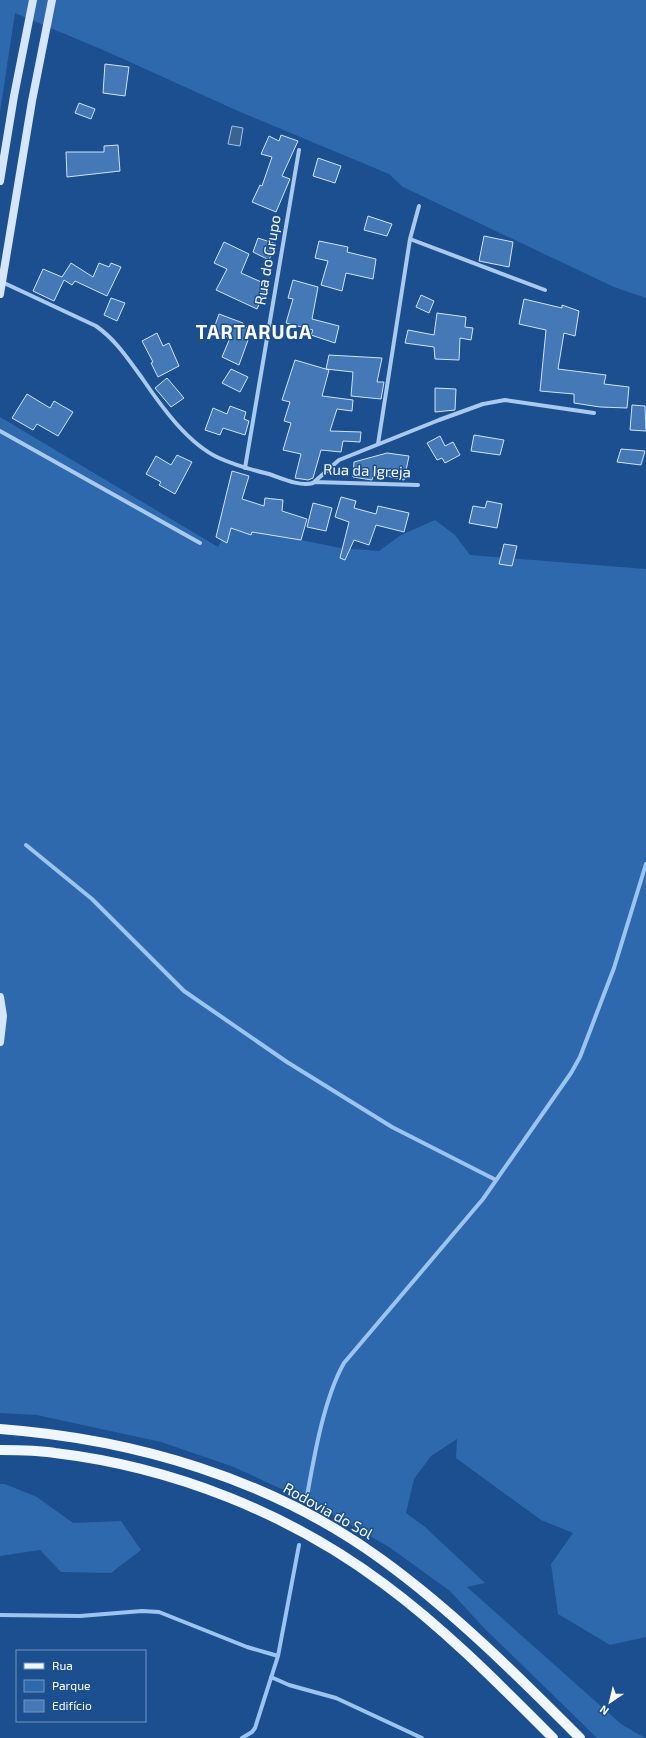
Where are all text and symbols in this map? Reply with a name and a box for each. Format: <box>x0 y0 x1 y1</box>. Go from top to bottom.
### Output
street label: Rua do Grupo <box>250 213 284 306</box>
district label: TARTARUGA <box>196 320 312 343</box>
street label: Rua da Igreja <box>323 459 411 482</box>
street label: Rodovia do Sol <box>280 1478 377 1542</box>
legend <box>16 1650 146 1722</box>
text: Rua <box>52 1658 73 1672</box>
text: Parque <box>52 1678 90 1692</box>
north arrow <box>590 1682 630 1722</box>
text: Edifício <box>52 1698 92 1712</box>
text: N <box>597 1703 611 1718</box>

